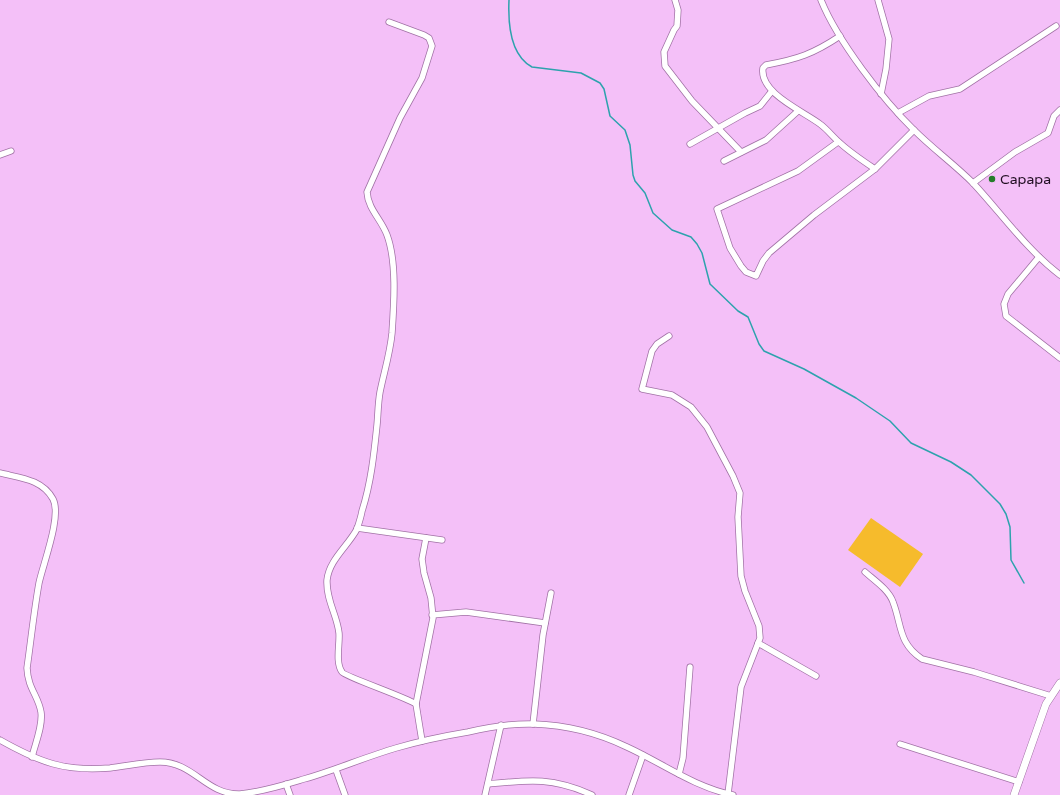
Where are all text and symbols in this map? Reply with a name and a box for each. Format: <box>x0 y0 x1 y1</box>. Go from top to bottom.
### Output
place label: Capapa <box>1000 171 1051 188</box>
marker: Capapa <box>987 174 997 184</box>

